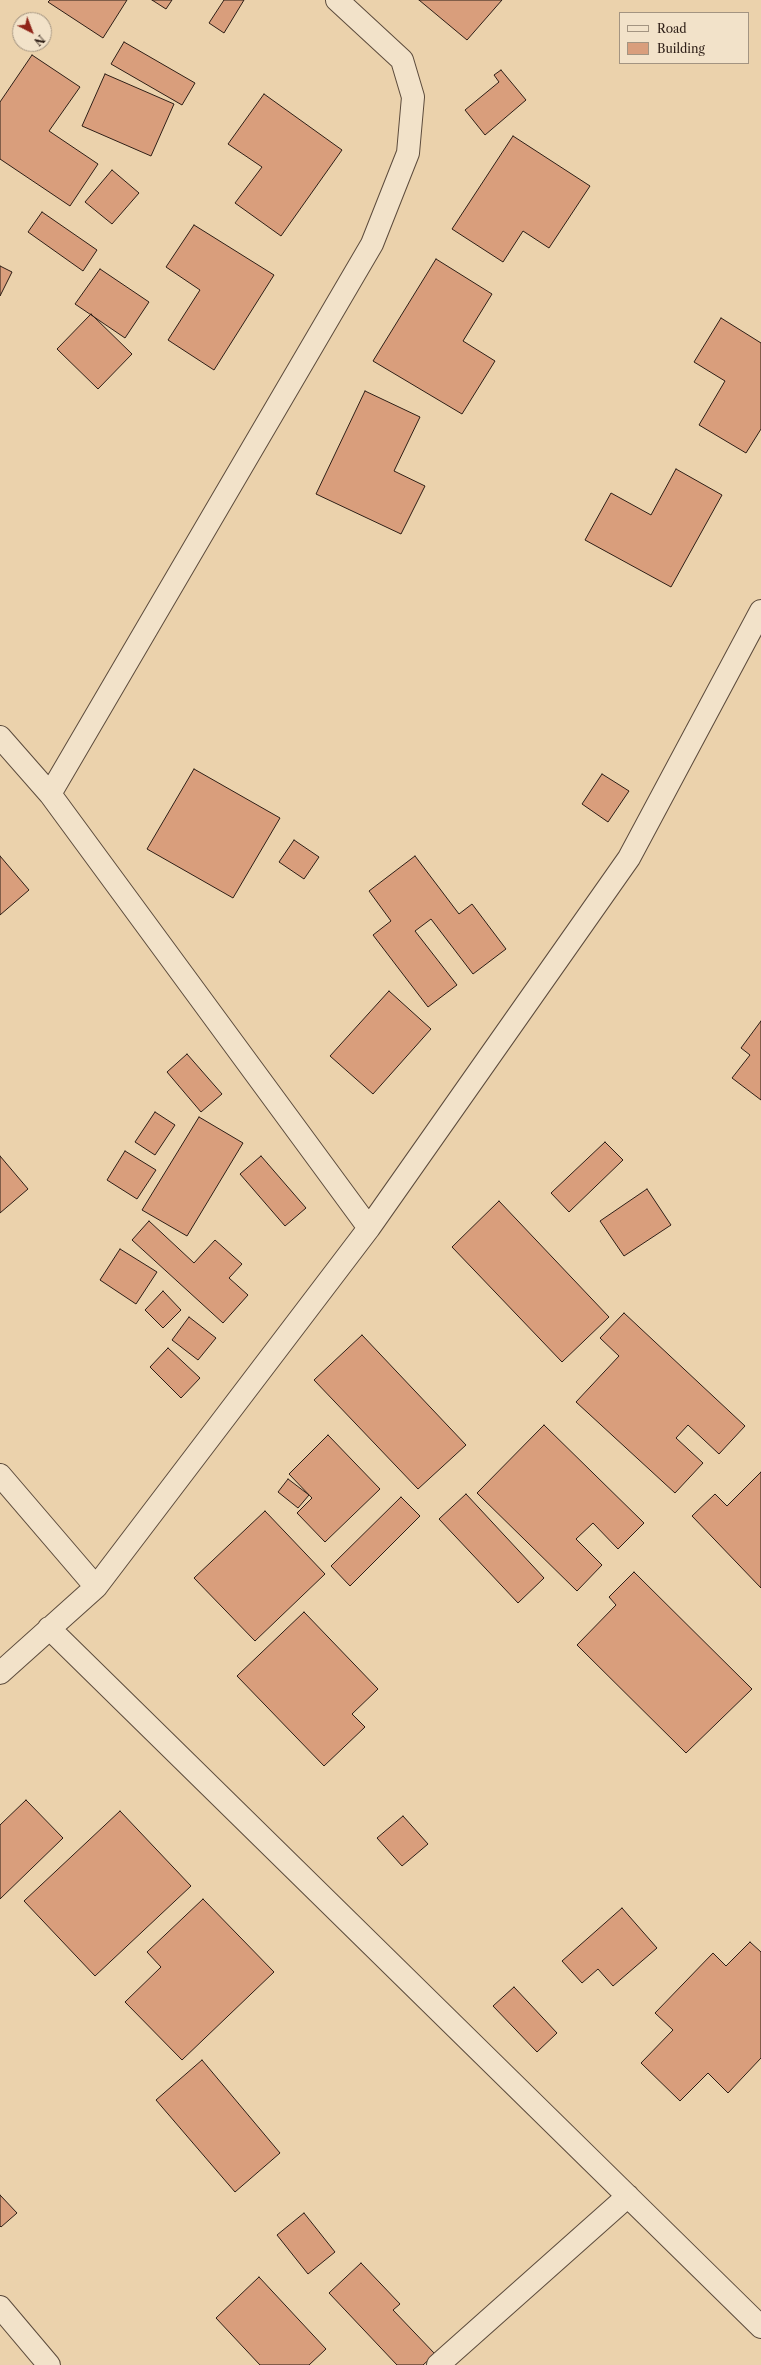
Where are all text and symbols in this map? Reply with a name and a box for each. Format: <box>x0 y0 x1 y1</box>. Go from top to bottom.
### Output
north arrow <box>12 12 52 52</box>
legend <box>619 12 749 64</box>
text: Road <box>657 21 687 36</box>
text: N <box>31 32 48 49</box>
text: Building <box>657 41 705 56</box>

